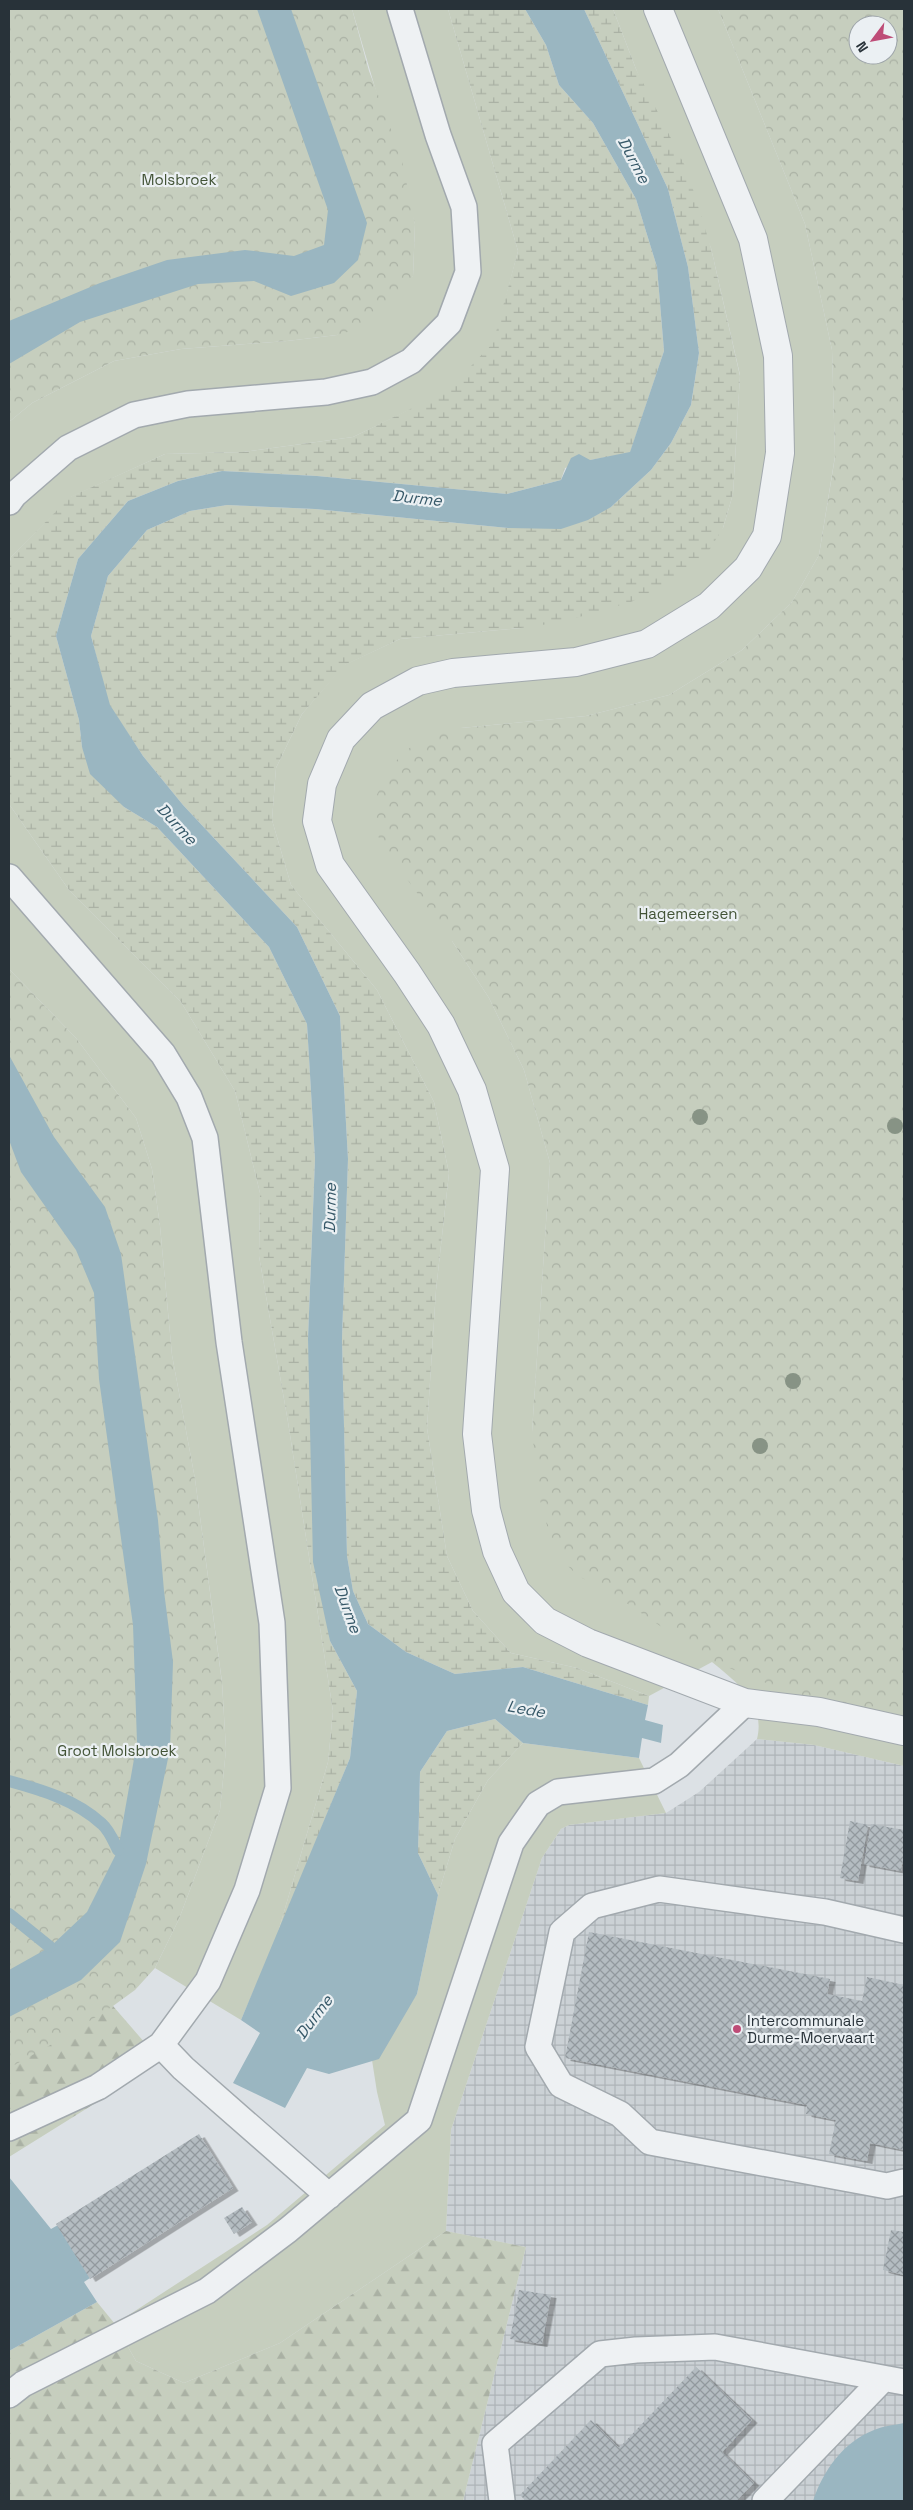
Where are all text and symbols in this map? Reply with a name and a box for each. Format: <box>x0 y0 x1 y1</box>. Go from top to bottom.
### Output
north arrow <box>848 15 898 65</box>
text: N <box>852 38 872 56</box>
water label: Durme <box>613 133 655 187</box>
park label: Molsbroek <box>141 170 217 189</box>
water label: Durme <box>391 485 443 511</box>
water label: Durme <box>152 799 202 850</box>
park label: Hagemeersen <box>639 904 737 923</box>
water label: Durme <box>319 1182 341 1233</box>
water label: Durme <box>330 1582 367 1636</box>
water label: Lede <box>505 1695 547 1723</box>
park label: Groot Molsbroek <box>57 1741 177 1760</box>
water label: Durme <box>291 1990 338 2043</box>
place label: Intercommunale Durme-Moervaart <box>747 2011 875 2047</box>
marker: Intercommunale Durme-Moervaart <box>731 2023 743 2035</box>

